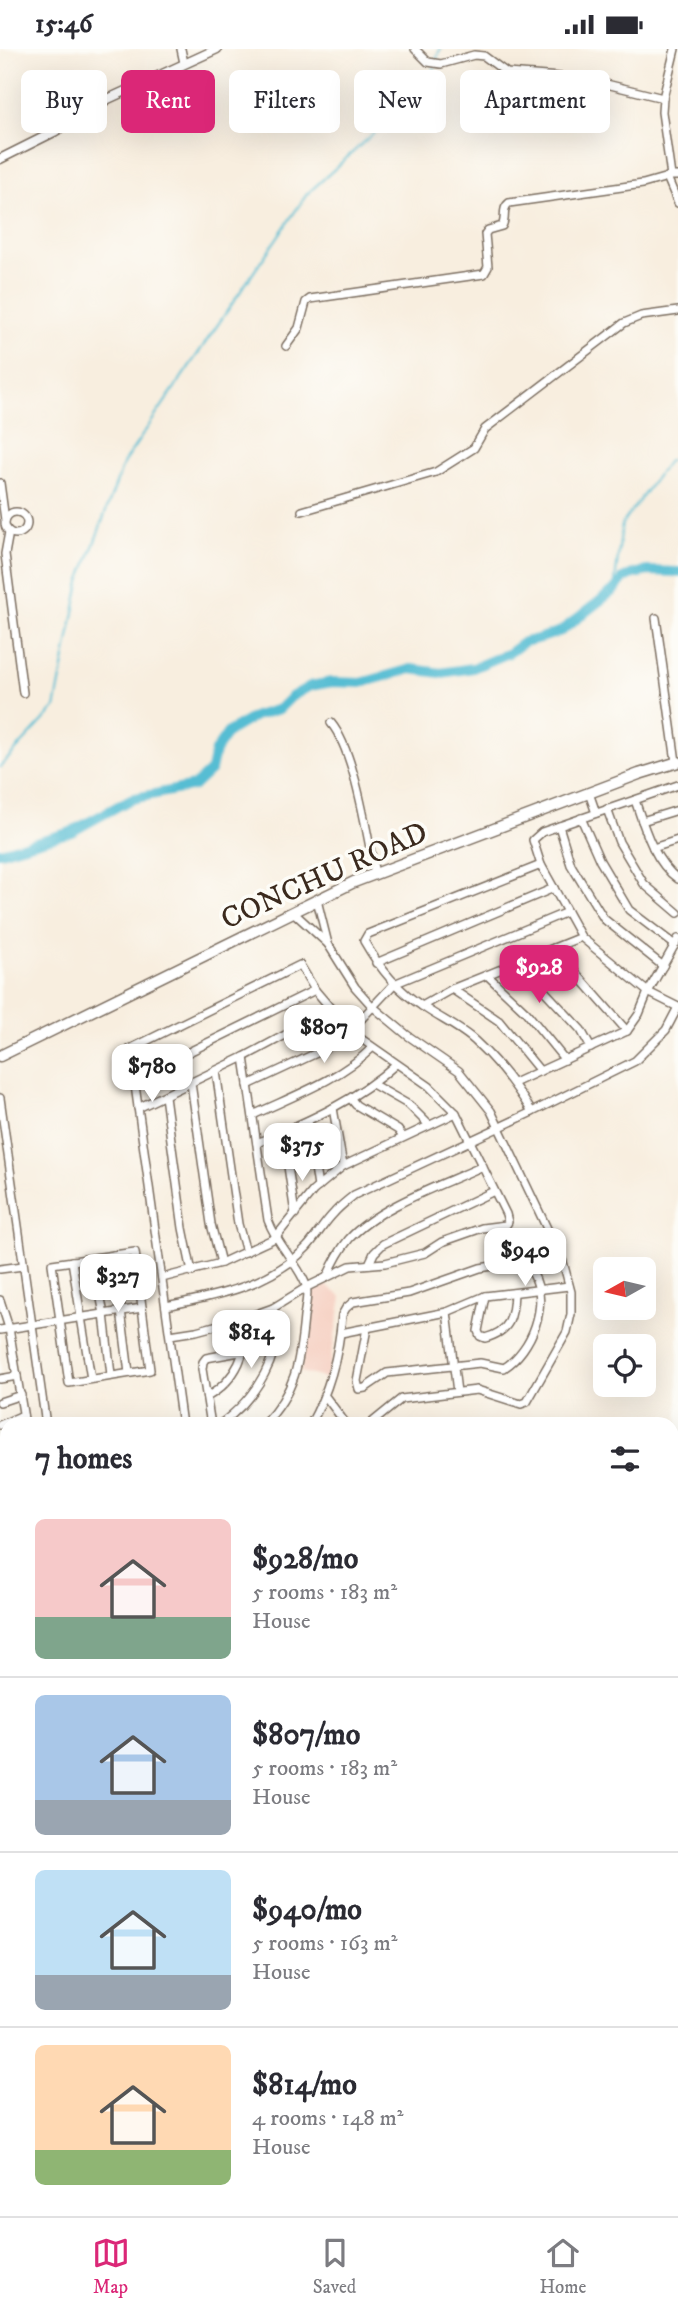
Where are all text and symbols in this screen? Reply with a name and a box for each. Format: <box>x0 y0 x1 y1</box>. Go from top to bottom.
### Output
text: 15:46 <box>35 8 93 41</box>
chip: Buy <box>21 70 107 133</box>
chip: Rent <box>121 70 215 133</box>
chip: Filters <box>229 70 340 133</box>
chip: New <box>354 70 446 133</box>
chip: Apartment <box>460 70 610 133</box>
street label: CONCHU ROAD <box>216 814 434 938</box>
pin: $928 <box>498 946 580 1005</box>
text: $928 <box>516 953 562 982</box>
pin: $807 <box>283 1005 365 1065</box>
text: $807 <box>300 1013 348 1042</box>
pin: $780 <box>111 1045 193 1104</box>
text: $780 <box>128 1052 176 1081</box>
pin: $375 <box>261 1123 343 1183</box>
text: $375 <box>280 1131 324 1160</box>
pin: $940 <box>484 1229 566 1288</box>
text: $940 <box>500 1236 550 1265</box>
pin: $327 <box>77 1255 159 1314</box>
north arrow <box>593 1257 656 1319</box>
map controls <box>593 1257 656 1397</box>
text: $327 <box>96 1262 140 1291</box>
pin: $814 <box>210 1311 292 1370</box>
text: $814 <box>228 1318 274 1347</box>
button: locate <box>593 1334 656 1397</box>
icon: filters <box>606 1440 644 1478</box>
text: 7 homes <box>35 1441 132 1478</box>
text: $928/mo <box>252 1541 358 1578</box>
icon: home <box>91 1547 175 1631</box>
text: 5 rooms · 183 m² <box>252 1578 397 1607</box>
text: House <box>252 1607 310 1636</box>
text: $807/mo <box>252 1717 360 1754</box>
icon: home <box>91 1723 175 1807</box>
text: 5 rooms · 183 m² <box>252 1754 397 1783</box>
text: House <box>252 1783 310 1812</box>
text: $940/mo <box>252 1892 362 1929</box>
icon: home <box>91 1898 175 1982</box>
text: 5 rooms · 163 m² <box>252 1929 398 1958</box>
text: House <box>252 1958 310 1987</box>
text: $814/mo <box>252 2067 357 2104</box>
icon: home <box>91 2073 175 2157</box>
text: 4 rooms · 148 m² <box>252 2104 404 2133</box>
text: House <box>252 2133 310 2162</box>
tab: Map <box>92 2234 130 2299</box>
tab: Saved <box>313 2234 356 2299</box>
tab: Home <box>539 2234 586 2299</box>

